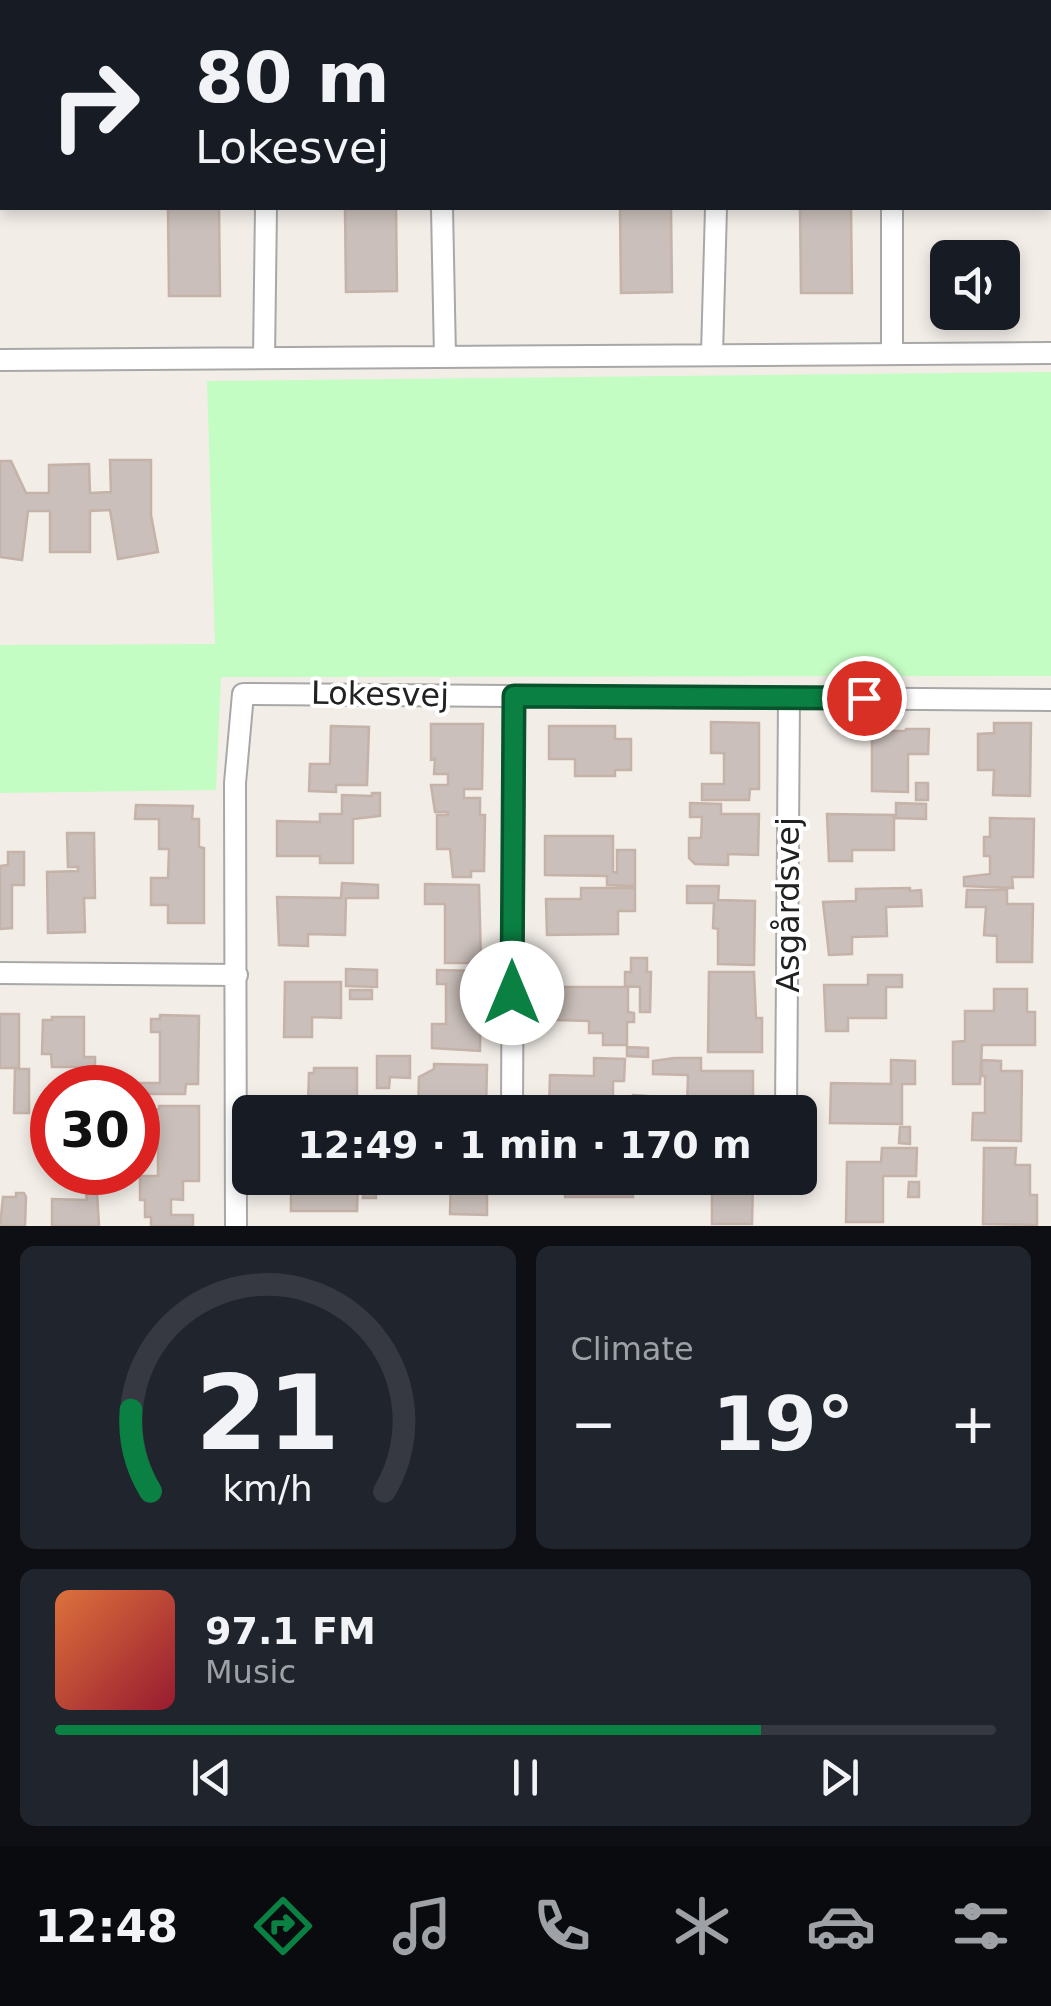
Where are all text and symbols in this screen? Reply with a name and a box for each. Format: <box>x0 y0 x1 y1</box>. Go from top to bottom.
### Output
text: 80 m <box>195 37 390 119</box>
icon: right <box>30 40 160 170</box>
text: Lokesvej <box>195 121 389 174</box>
map controls <box>930 240 1020 330</box>
button: sound <box>930 240 1020 330</box>
pin <box>822 656 907 741</box>
icon: arrive <box>837 671 892 726</box>
street label: Lokesvej <box>311 674 449 714</box>
street label: Asgårdsvej <box>769 817 807 993</box>
position arrow <box>460 941 564 1045</box>
speed limit sign: 30 <box>30 1065 160 1195</box>
text: 12:49 · 1 min · 170 m <box>297 1123 752 1167</box>
text: Climate <box>571 1330 694 1368</box>
text: 21 <box>195 1352 340 1474</box>
text: 19° <box>712 1380 854 1468</box>
text: − <box>571 1392 617 1456</box>
text: + <box>950 1392 996 1456</box>
text: km/h <box>223 1468 313 1509</box>
text: 97.1 FM <box>205 1609 376 1653</box>
text: Music <box>205 1653 296 1691</box>
icon: previous <box>184 1750 239 1805</box>
icon: pause <box>498 1750 553 1805</box>
icon: next <box>812 1750 867 1805</box>
icon: directions <box>248 1891 318 1961</box>
icon: music <box>387 1891 457 1961</box>
icon: phone <box>527 1891 597 1961</box>
icon: climate <box>667 1891 737 1961</box>
icon: car <box>806 1891 876 1961</box>
icon: filters <box>946 1891 1016 1961</box>
text: 12:48 <box>35 1900 178 1953</box>

